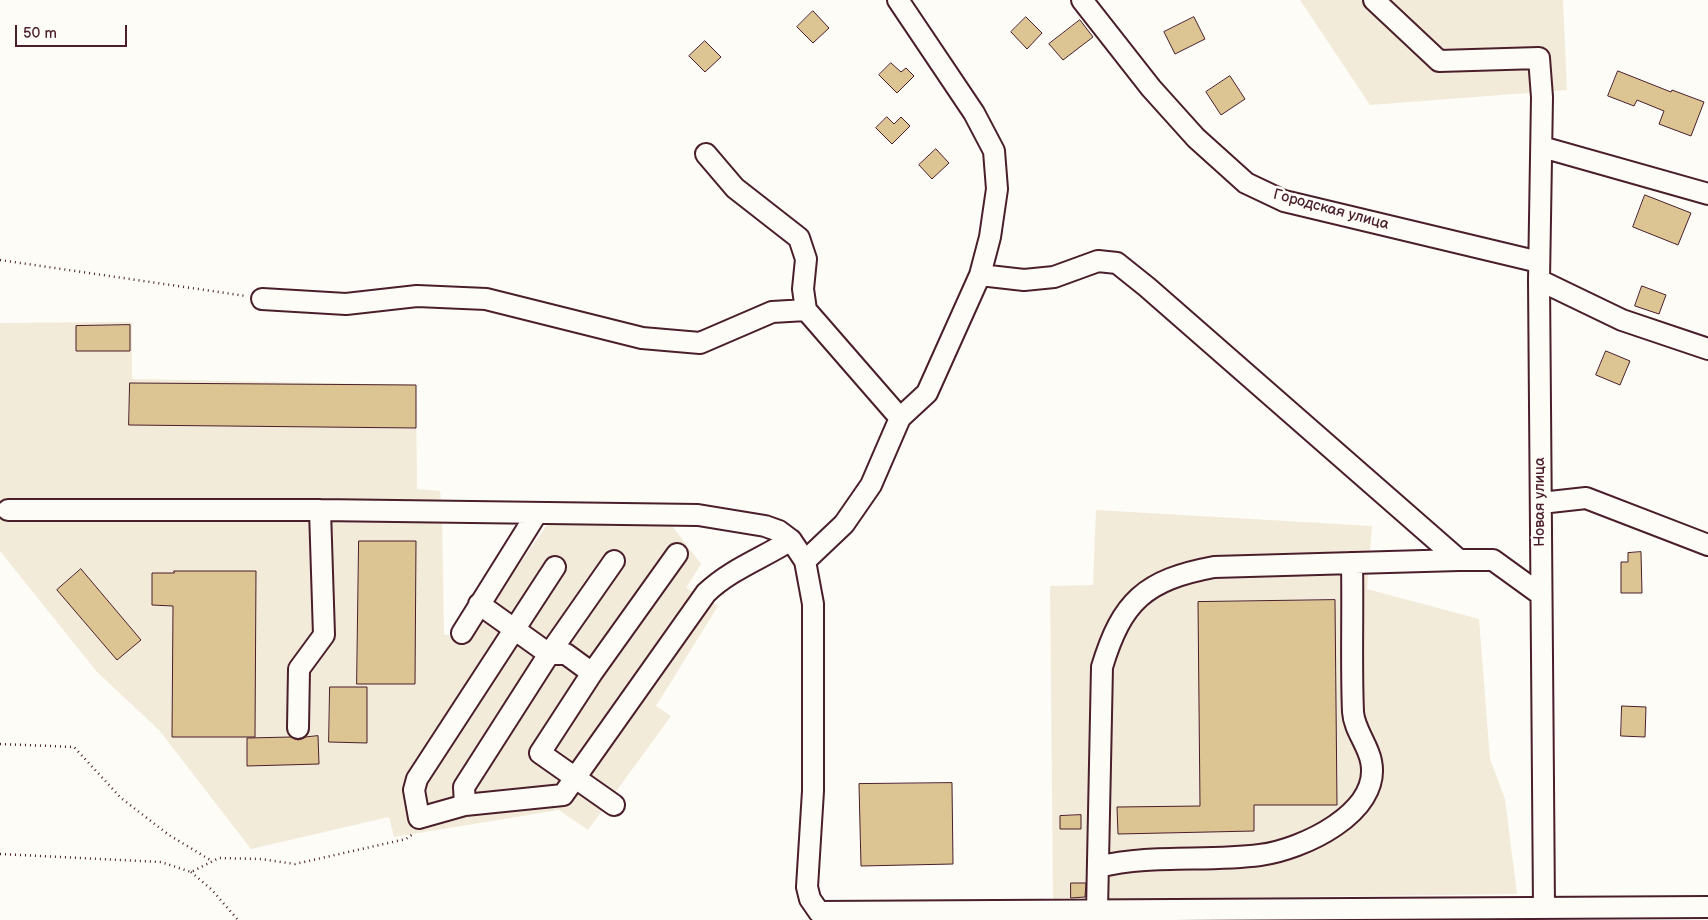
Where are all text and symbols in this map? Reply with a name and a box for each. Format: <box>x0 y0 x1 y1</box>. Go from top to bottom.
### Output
scale bar <box>18 15 130 47</box>
text: 50 m <box>23 24 57 43</box>
street label: Городская улица <box>1271 186 1391 234</box>
street label: Новая улица <box>1531 457 1549 547</box>

